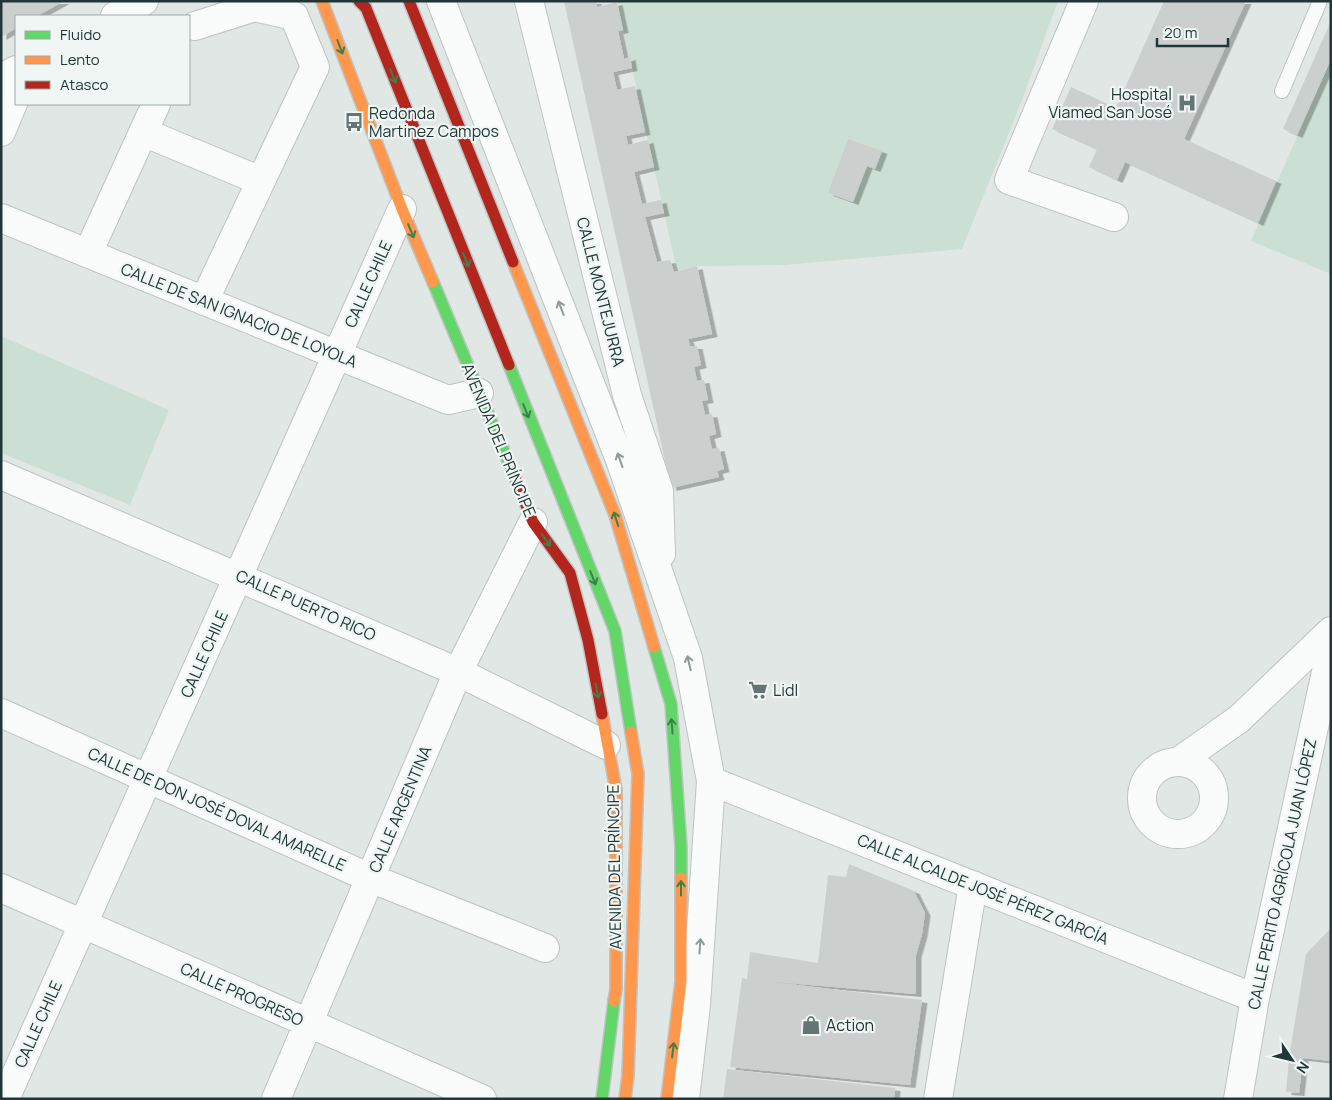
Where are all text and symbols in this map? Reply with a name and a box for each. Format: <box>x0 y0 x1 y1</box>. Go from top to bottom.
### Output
legend <box>15 15 190 105</box>
scale bar <box>1157 15 1228 47</box>
text: 20 m <box>1164 22 1197 43</box>
text: Fluido <box>60 24 101 45</box>
one-way arrow <box>336 39 345 54</box>
text: Lento <box>60 49 100 70</box>
one-way arrow <box>390 69 399 84</box>
text: Atasco <box>60 74 108 95</box>
place label: Hospital Viamed San José <box>1048 83 1172 123</box>
hospital icon: Hospital Viamed San José <box>1176 92 1198 114</box>
place label: Redonda Martinez Campos <box>369 102 499 142</box>
bus stop icon: Redonda Martinez Campos <box>343 111 365 133</box>
street label: CALLE MONTEJURRA <box>572 215 630 369</box>
one-way arrow <box>406 223 416 238</box>
street label: CALLE CHILE <box>339 237 397 331</box>
one-way arrow <box>462 252 472 267</box>
street label: CALLE DE SAN IGNACIO DE LOYOLA <box>118 257 360 373</box>
one-way arrow <box>556 301 565 316</box>
street label: AVENIDA DEL PRÍNCIPE <box>457 360 541 520</box>
one-way arrow <box>522 403 532 418</box>
one-way arrow <box>615 453 624 468</box>
one-way arrow <box>610 512 620 528</box>
one-way arrow <box>541 533 551 547</box>
street label: CALLE PUERTO RICO <box>232 564 380 646</box>
one-way arrow <box>589 570 599 585</box>
street label: CALLE CHILE <box>175 607 233 701</box>
one-way arrow <box>683 656 693 672</box>
supermarket icon: Lidl <box>747 679 769 701</box>
place label: Lidl <box>773 679 798 701</box>
one-way arrow <box>592 683 602 699</box>
one-way arrow <box>668 718 677 734</box>
street label: CALLE PERITO AGRÍCOLA JUAN LÓPEZ <box>1242 736 1322 1012</box>
street label: CALLE DE DON JOSÉ DOVAL AMARELLE <box>85 742 349 876</box>
street label: CALLE ARGENTINA <box>363 742 437 876</box>
street label: AVENIDA DEL PRÍNCIPE <box>602 784 626 950</box>
street label: CALLE ALCALDE JOSÉ PÉREZ GARCÍA <box>854 828 1112 950</box>
one-way arrow <box>676 881 686 897</box>
one-way arrow <box>695 938 704 954</box>
street label: CALLE PROGRESO <box>177 957 307 1031</box>
street label: CALLE CHILE <box>9 977 67 1071</box>
shop icon: Action <box>800 1014 822 1036</box>
place label: Action <box>826 1014 874 1036</box>
north arrow <box>1267 1035 1317 1085</box>
one-way arrow <box>668 1043 678 1059</box>
text: N <box>1292 1058 1314 1077</box>

